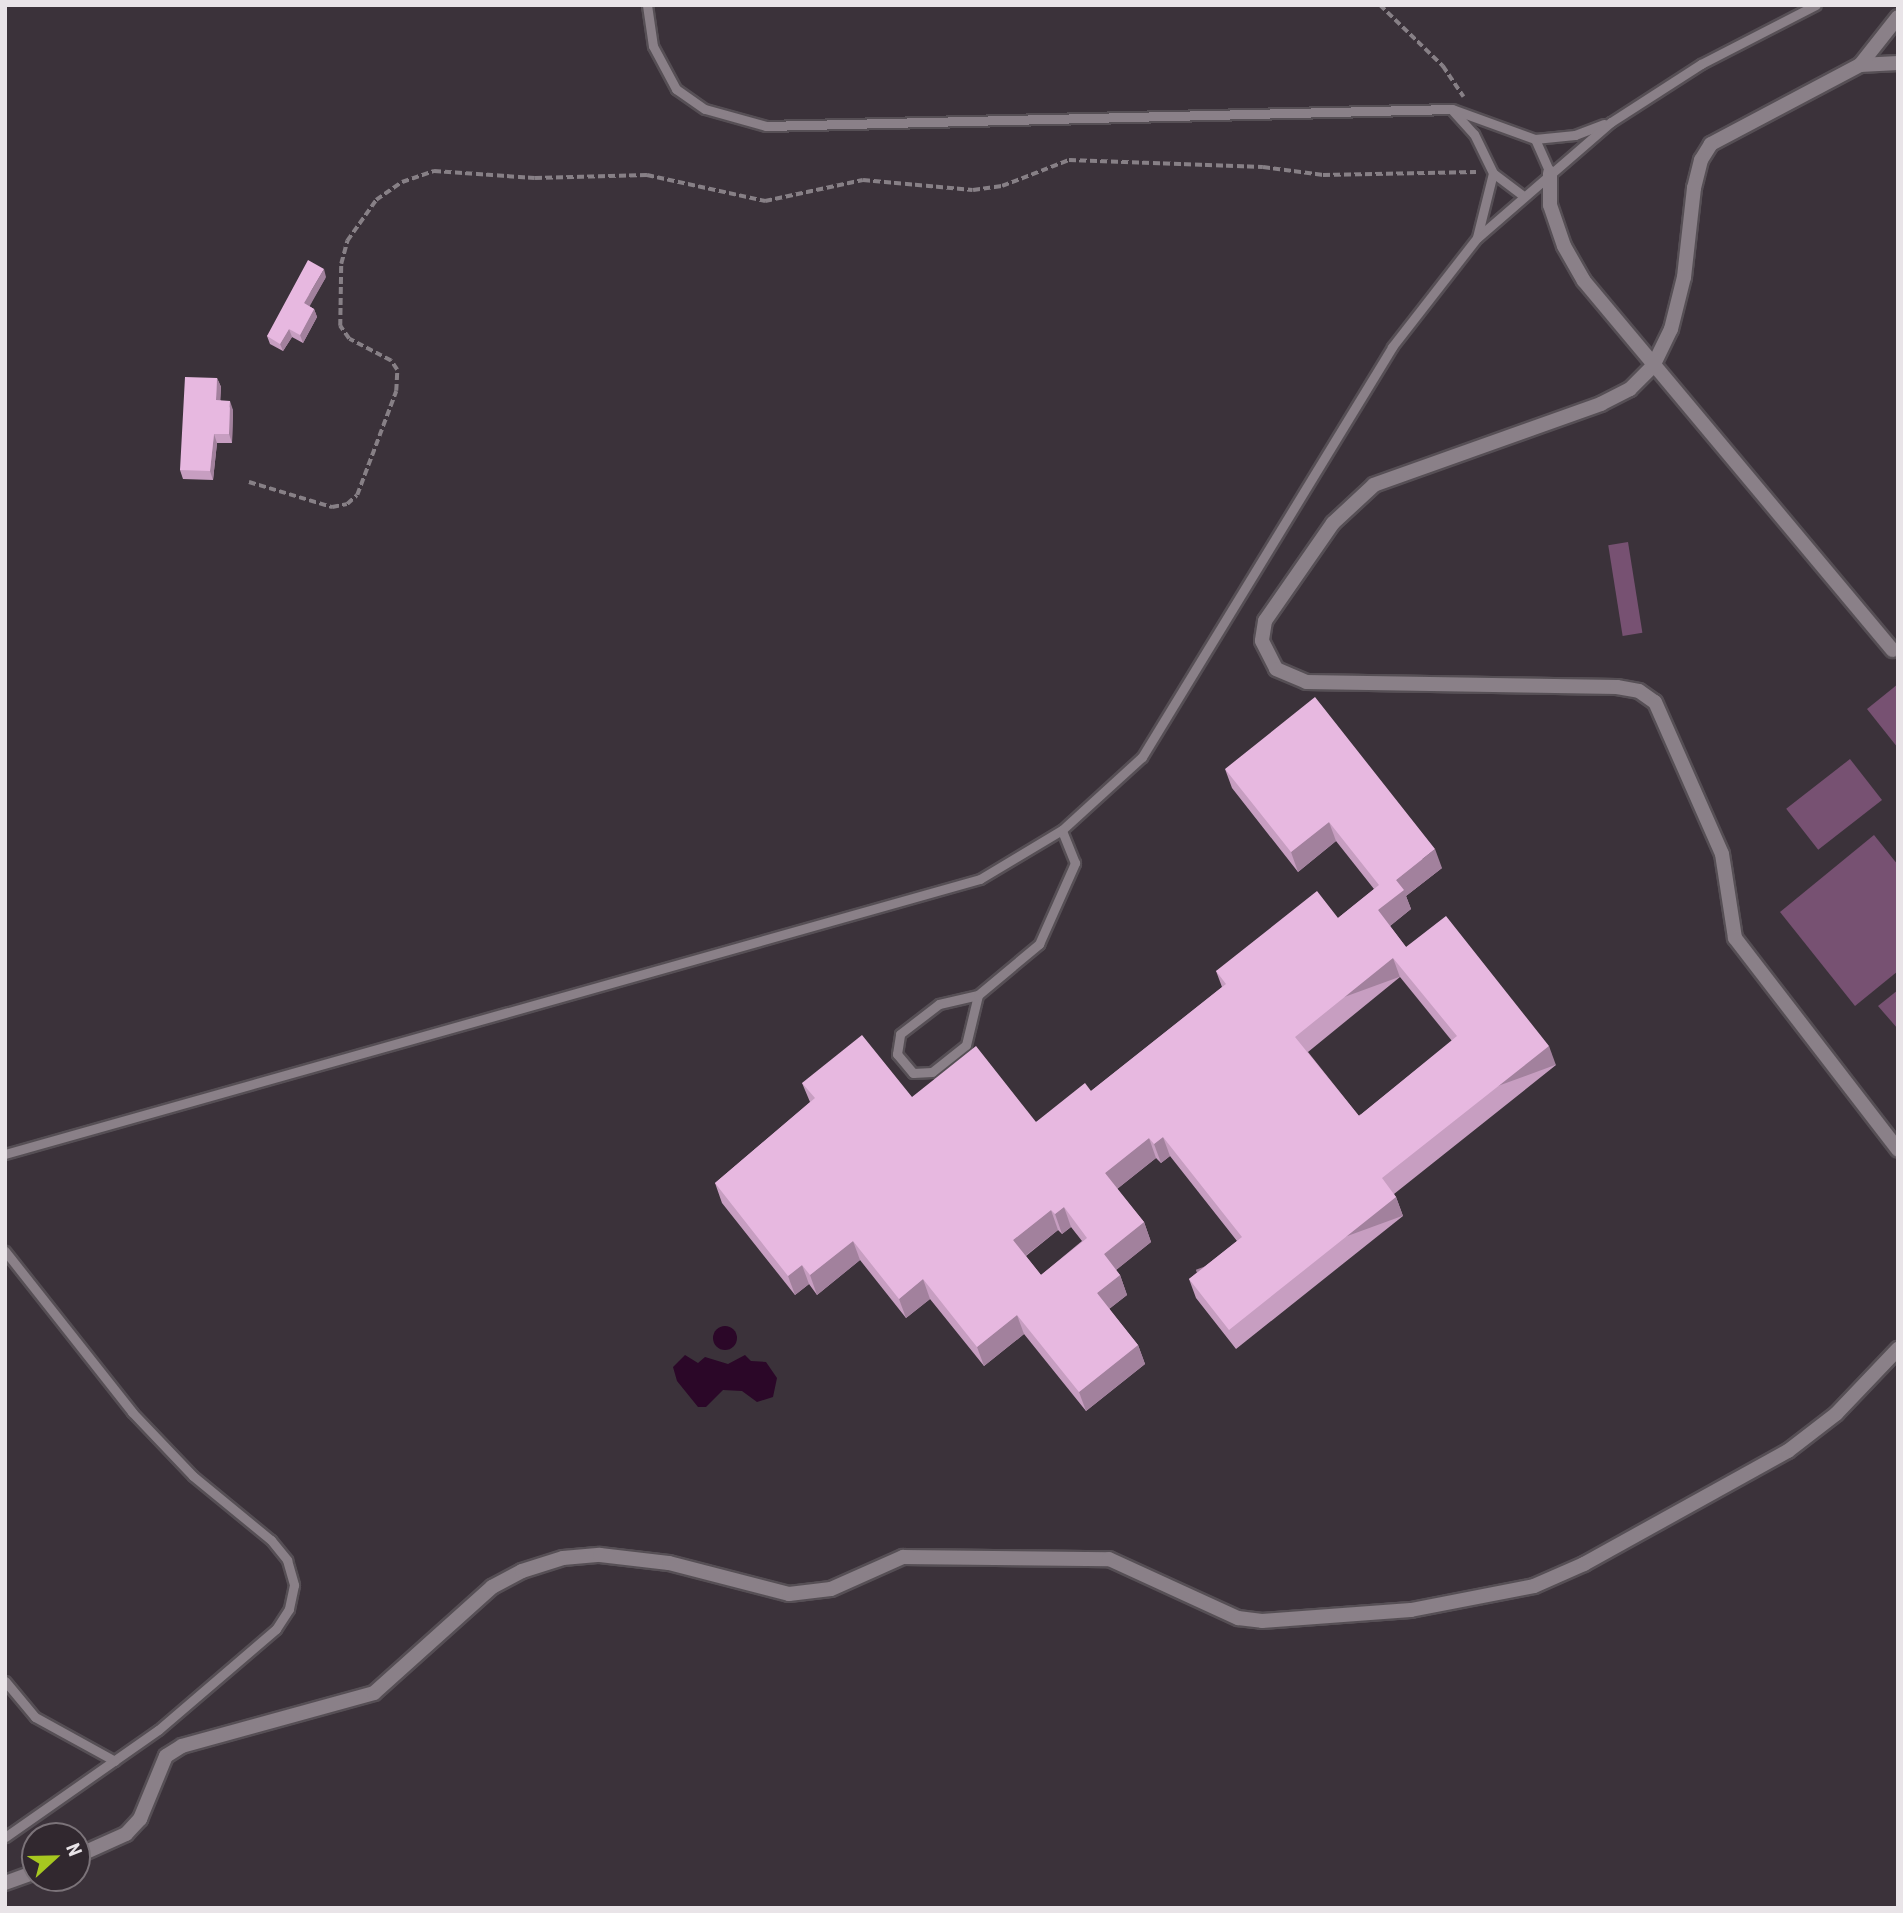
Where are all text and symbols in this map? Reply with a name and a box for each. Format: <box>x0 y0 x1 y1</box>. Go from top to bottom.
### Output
north arrow <box>21 1822 91 1892</box>
text: N <box>61 1840 87 1859</box>

